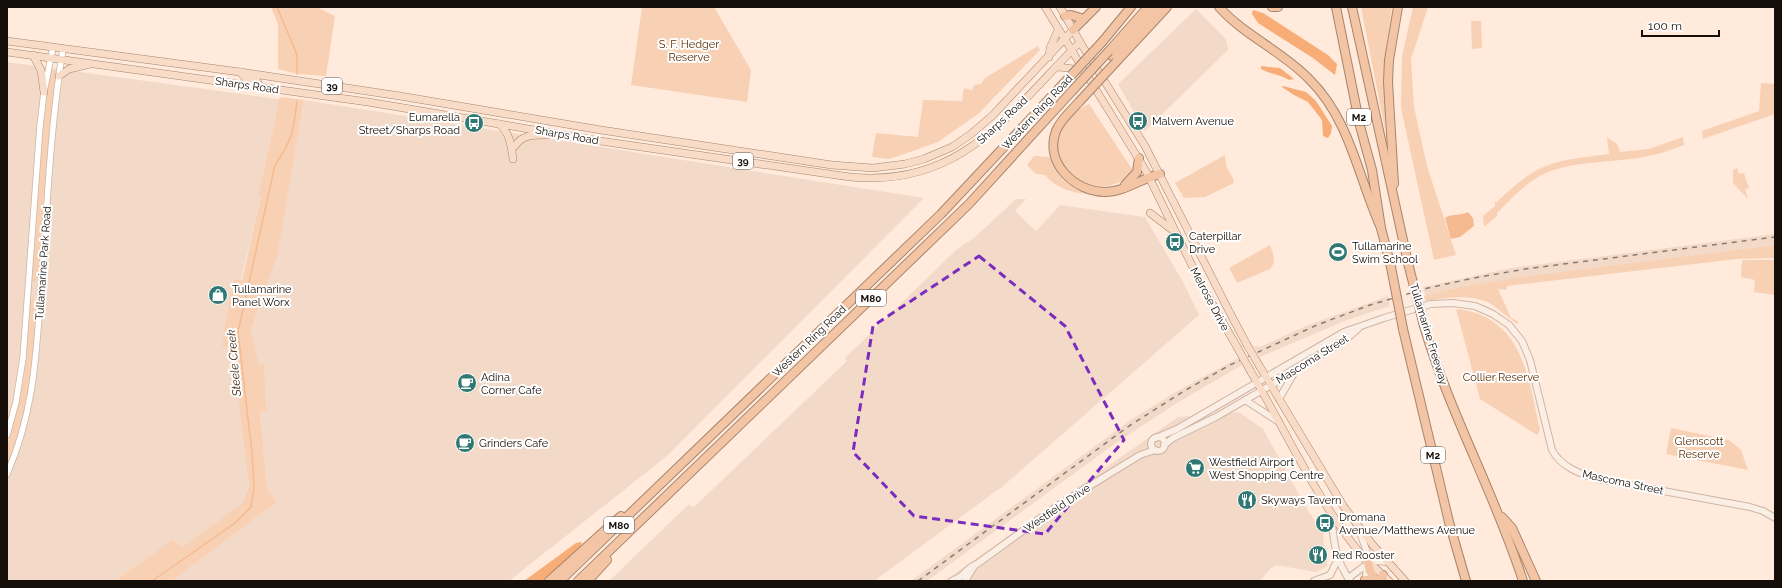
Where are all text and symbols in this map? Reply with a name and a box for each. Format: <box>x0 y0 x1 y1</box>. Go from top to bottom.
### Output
scale bar <box>1642 12 1719 38</box>
text: 100 m <box>1648 19 1682 33</box>
park label: S. F. Hedger Reserve <box>659 38 719 64</box>
street label: Western Ring Road <box>999 72 1076 152</box>
street label: Sharps Road <box>214 75 280 96</box>
road number: 39 <box>322 78 342 94</box>
street label: Sharps Road <box>974 94 1030 147</box>
road number: M2 <box>1347 109 1371 125</box>
bus stop icon: Malvern Avenue <box>1127 110 1149 132</box>
place label: Eumarella Street/Sharps Road <box>359 111 460 137</box>
bus stop icon: Eumarella Street/Sharps Road <box>463 112 485 134</box>
place label: Malvern Avenue <box>1152 115 1234 128</box>
street label: Sharps Road <box>534 124 600 147</box>
road number: 39 <box>733 153 753 169</box>
street label: Tullamarine Park Road <box>33 206 54 320</box>
place label: Caterpillar Drive <box>1189 230 1242 256</box>
bus stop icon: Caterpillar Drive <box>1164 231 1186 253</box>
place label: Tullamarine Swim School <box>1352 240 1418 266</box>
sports icon: Tullamarine Swim School <box>1327 241 1349 263</box>
street label: Melrose Drive <box>1187 265 1232 334</box>
street label: Tullamarine Freeway <box>1407 282 1450 386</box>
place label: Tullamarine Panel Worx <box>232 283 292 309</box>
shop icon: Tullamarine Panel Worx <box>207 284 229 306</box>
road number: M80 <box>856 290 886 306</box>
street label: Western Ring Road <box>770 303 849 380</box>
water label: Steele Creek <box>224 328 244 398</box>
street label: Mascoma Street <box>1274 332 1351 387</box>
place label: Adina Corner Cafe <box>481 371 542 397</box>
park label: Collier Reserve <box>1463 371 1540 384</box>
cafe icon: Adina Corner Cafe <box>456 372 478 394</box>
cafe icon: Grinders Cafe <box>454 432 476 454</box>
park label: Glenscott Reserve <box>1675 435 1724 461</box>
place label: Grinders Cafe <box>479 437 549 450</box>
road number: M2 <box>1421 447 1445 463</box>
place label: Westfield Airport West Shopping Centre <box>1209 456 1324 482</box>
supermarket icon: Westfield Airport West Shopping Centre <box>1184 457 1206 479</box>
street label: Mascoma Street <box>1581 468 1665 498</box>
street label: Westfield Drive <box>1022 481 1093 535</box>
restaurant icon: Skyways Tavern <box>1236 489 1258 511</box>
place label: Skyways Tavern <box>1261 494 1341 507</box>
place label: Dromana Avenue/Matthews Avenue <box>1339 511 1476 537</box>
bus stop icon: Dromana Avenue/Matthews Avenue <box>1314 512 1336 534</box>
road number: M80 <box>604 517 634 533</box>
restaurant icon: Red Rooster <box>1307 544 1329 566</box>
place label: Red Rooster <box>1332 549 1395 562</box>

